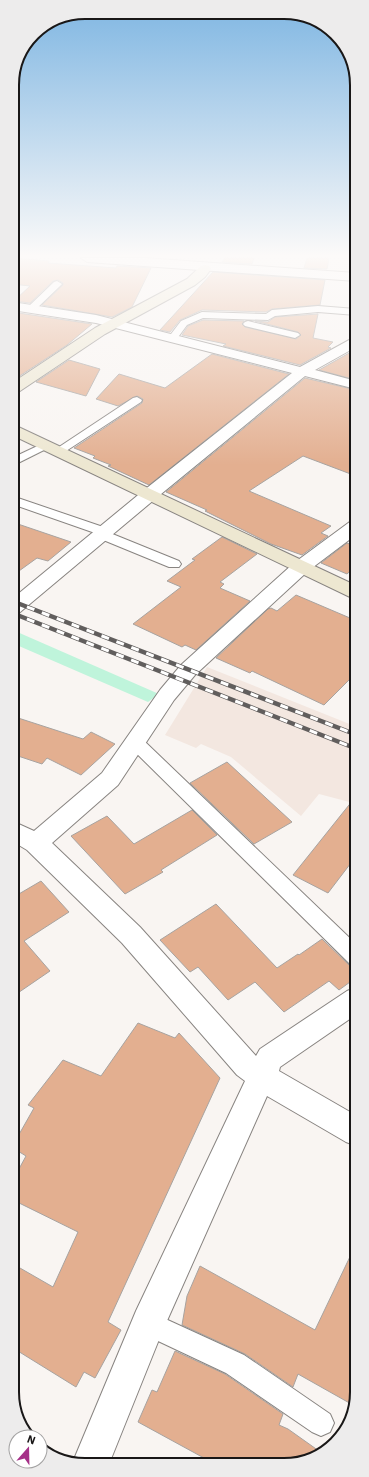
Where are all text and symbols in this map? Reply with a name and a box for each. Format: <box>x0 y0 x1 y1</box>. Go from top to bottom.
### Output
north arrow <box>8 1429 48 1469</box>
text: N <box>25 1432 38 1448</box>

